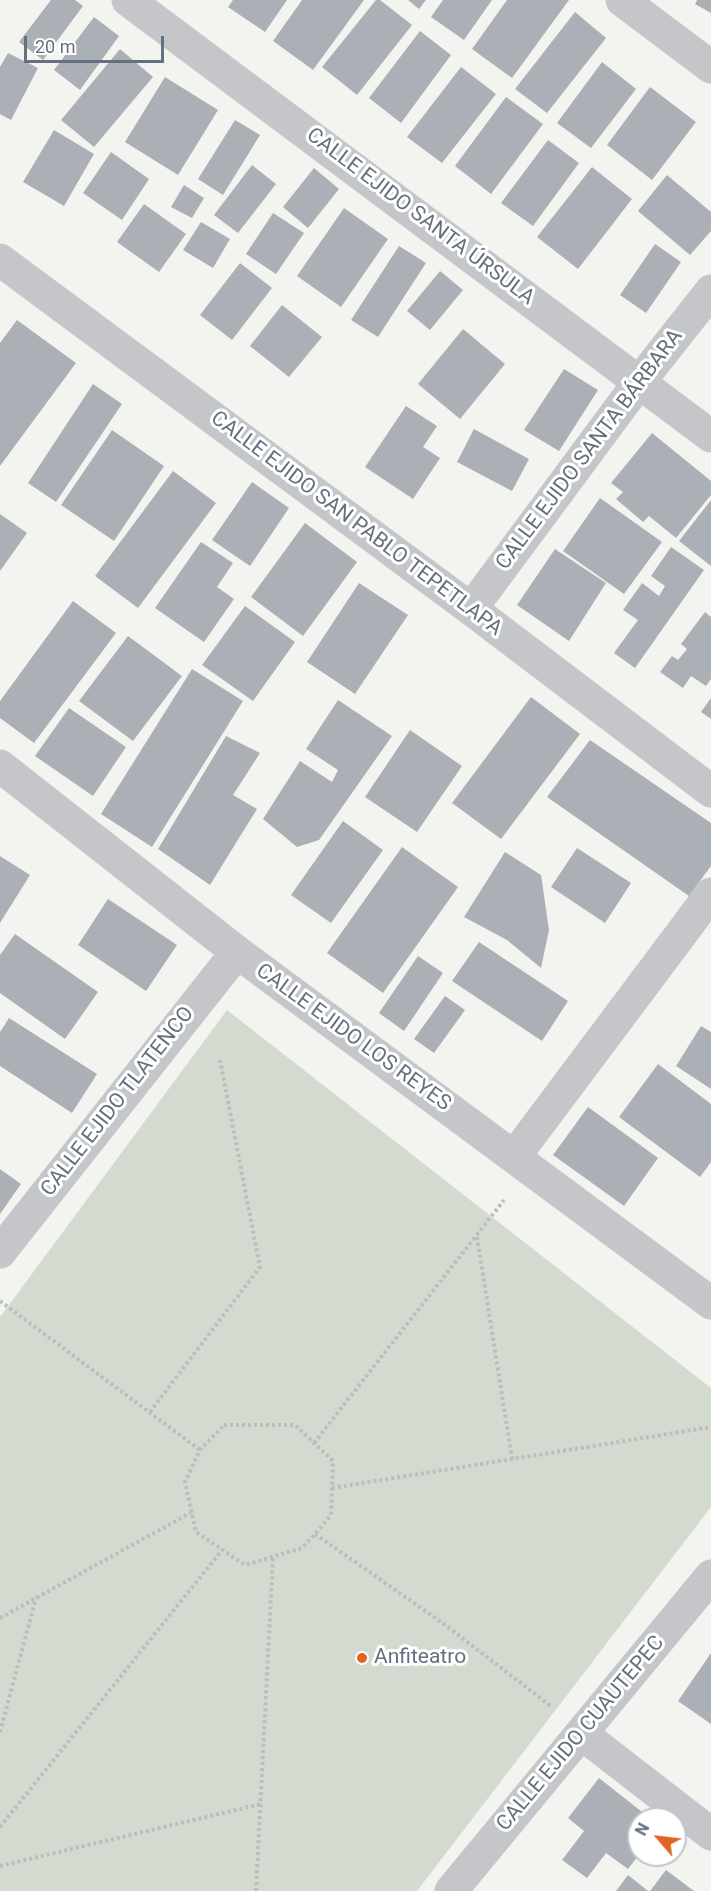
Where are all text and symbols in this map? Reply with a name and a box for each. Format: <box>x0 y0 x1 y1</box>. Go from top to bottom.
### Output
scale bar <box>27 24 166 62</box>
text: 20 m <box>35 36 75 57</box>
street label: CALLE EJIDO SANTA ÚRSULA <box>301 123 539 311</box>
street label: CALLE EJIDO SANTA BÁRBARA <box>491 325 689 575</box>
street label: CALLE EJIDO SAN PABLO TEPETLAPA <box>205 406 507 642</box>
street label: CALLE EJIDO LOS REYES <box>251 959 455 1117</box>
street label: CALLE EJIDO TLATENCO <box>36 1002 200 1202</box>
street label: CALLE EJIDO CUAUTEPEC <box>492 1631 670 1837</box>
place label: Anfiteatro <box>374 1645 466 1671</box>
marker: Anfiteatro <box>355 1651 369 1665</box>
north arrow <box>627 1807 687 1867</box>
text: N <box>631 1820 653 1839</box>

